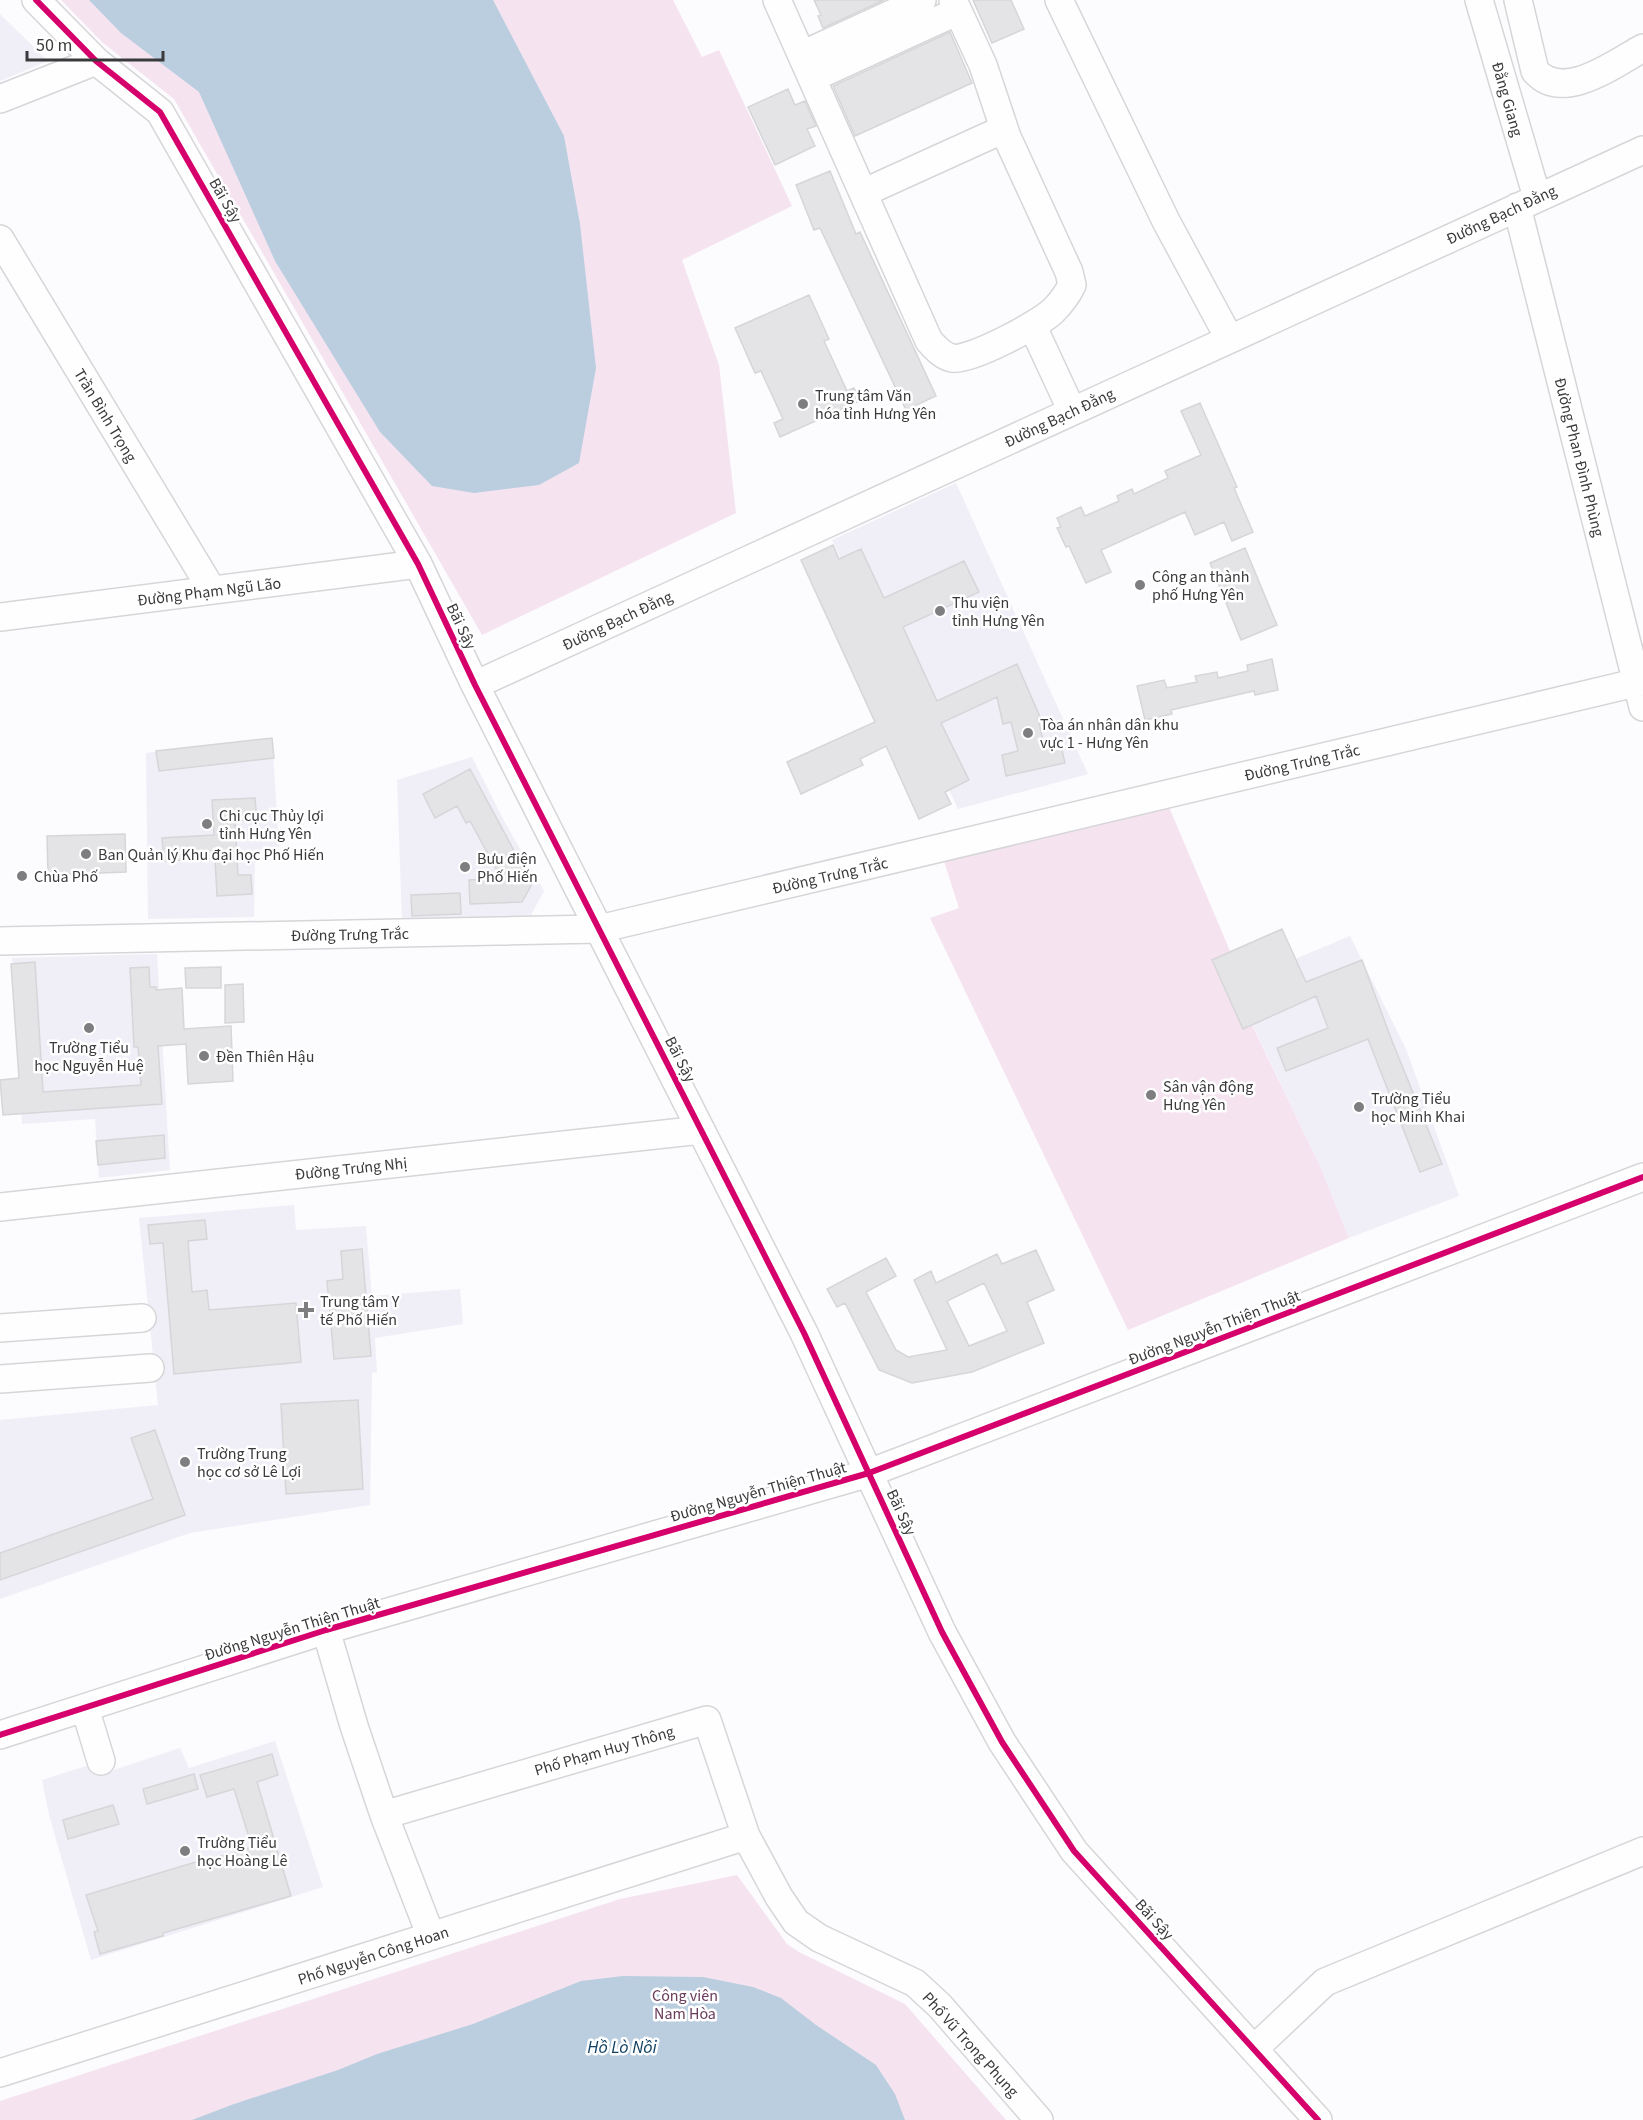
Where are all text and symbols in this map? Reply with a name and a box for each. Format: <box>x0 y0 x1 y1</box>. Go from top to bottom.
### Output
scale bar <box>27 24 164 62</box>
text: 50 m <box>36 33 72 58</box>
street label: Đằng Giang <box>1486 59 1528 139</box>
street label: Bãi Sậy <box>203 174 247 228</box>
street label: Đường Bạch Đằng <box>1443 180 1560 250</box>
street label: Trần Bình Trọng <box>68 365 142 467</box>
street label: Đường Phan Đình Phùng <box>1549 375 1609 539</box>
street label: Đường Bạch Đằng <box>1001 383 1118 453</box>
place label: Trung tâm Văn hóa tỉnh Hưng Yên <box>815 385 936 425</box>
marker: Trung tâm Văn hóa tỉnh Hưng Yên <box>796 397 810 411</box>
place label: Công an thành phố Hưng Yên <box>1152 566 1249 606</box>
street label: Đường Phạm Ngũ Lão <box>136 572 282 612</box>
marker: Công an thành phố Hưng Yên <box>1133 578 1147 592</box>
street label: Đường Bạch Đằng <box>559 586 676 656</box>
place label: Thu viện tỉnh Hưng Yên <box>952 592 1045 632</box>
street label: Bãi Sậy <box>441 600 482 654</box>
marker: Thu viện tỉnh Hưng Yên <box>933 604 947 618</box>
place label: Tòa án nhân dân khu vực 1 - Hưng Yên <box>1040 714 1179 754</box>
marker: Tòa án nhân dân khu vực 1 - Hưng Yên <box>1021 726 1035 740</box>
street label: Đường Trưng Trắc <box>1242 739 1362 787</box>
place label: Chi cục Thủy lợi tỉnh Hưng Yên <box>219 805 324 845</box>
marker: Chi cục Thủy lợi tỉnh Hưng Yên <box>200 817 214 831</box>
place label: Ban Quản lý Khu đại học Phố Hiến <box>98 844 324 866</box>
marker: Ban Quản lý Khu đại học Phố Hiến <box>79 847 93 861</box>
place label: Bưu điện Phố Hiến <box>477 848 538 888</box>
street label: Đường Trưng Trắc <box>770 852 890 900</box>
marker: Bưu điện Phố Hiến <box>458 860 472 874</box>
place label: Chùa Phố <box>34 866 99 888</box>
marker: Chùa Phố <box>15 869 29 883</box>
street label: Đường Trưng Trắc <box>291 923 409 947</box>
marker: Trường Tiểu học Nguyễn Huệ <box>82 1021 96 1035</box>
street label: Bãi Sậy <box>659 1033 701 1087</box>
place label: Trường Tiểu học Nguyễn Huệ <box>34 1037 144 1077</box>
place label: Đền Thiên Hậu <box>216 1046 314 1068</box>
marker: Đền Thiên Hậu <box>197 1049 211 1063</box>
place label: Sân vận động Hưng Yên <box>1163 1076 1253 1116</box>
marker: Sân vận động Hưng Yên <box>1144 1088 1158 1102</box>
place label: Trường Tiểu học Minh Khai <box>1371 1088 1465 1128</box>
marker: Trường Tiểu học Minh Khai <box>1352 1100 1366 1114</box>
street label: Đường Trưng Nhị <box>294 1152 408 1186</box>
street label: Đường Nguyễn Thiện Thuật <box>1125 1285 1304 1371</box>
place label: Trung tâm Y tế Phố Hiến <box>320 1291 400 1331</box>
marker: Trung tâm Y tế Phố Hiến <box>297 1301 315 1319</box>
place label: Trường Trung học cơ sở Lê Lợi <box>197 1443 301 1483</box>
marker: Trường Trung học cơ sở Lê Lợi <box>178 1455 192 1469</box>
street label: Đường Nguyễn Thiện Thuật <box>668 1456 849 1528</box>
street label: Bãi Sậy <box>881 1486 922 1540</box>
street label: Đường Nguyễn Thiện Thuật <box>202 1592 383 1666</box>
street label: Phố Phạm Huy Thông <box>532 1720 677 1781</box>
place label: Trường Tiểu học Hoàng Lê <box>197 1832 287 1872</box>
marker: Trường Tiểu học Hoàng Lê <box>178 1844 192 1858</box>
street label: Bãi Sậy <box>1130 1894 1179 1946</box>
street label: Phố Nguyễn Công Hoan <box>295 1921 452 1991</box>
park label: Công viên Nam Hòa <box>652 1985 718 2025</box>
street label: Phố Vũ Trọng Phụng <box>917 1987 1023 2102</box>
water label: Hồ Lò Nồi <box>587 2035 658 2060</box>

